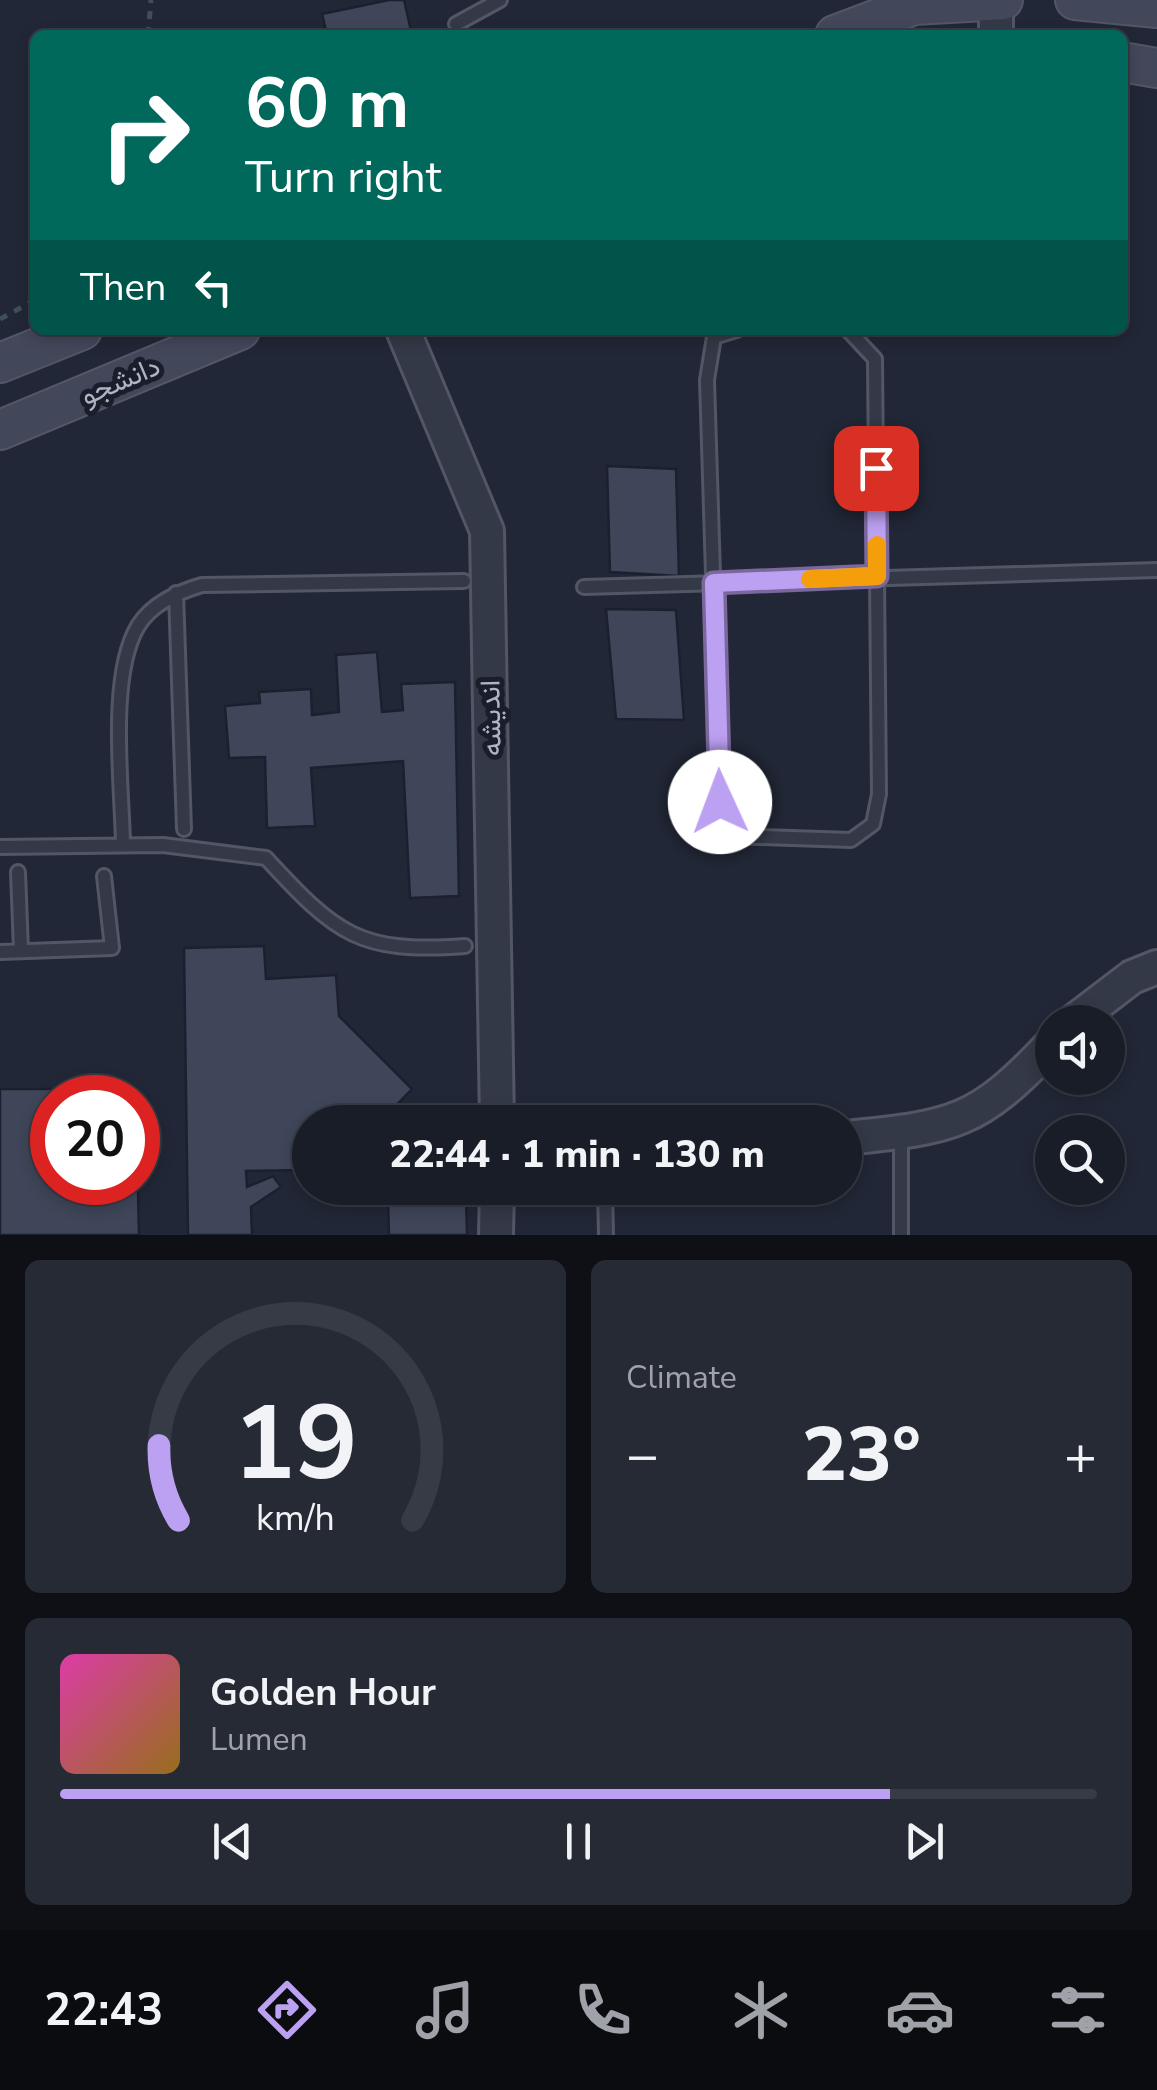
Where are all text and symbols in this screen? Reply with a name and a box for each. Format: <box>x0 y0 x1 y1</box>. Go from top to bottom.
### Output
text: 60 m <box>245 56 409 152</box>
icon: right <box>80 70 210 200</box>
text: Turn right <box>245 147 442 208</box>
icon: left <box>186 260 241 315</box>
text: Then <box>80 262 166 313</box>
street label: دانشجو <box>75 347 166 415</box>
pin <box>834 426 919 511</box>
icon: arrive <box>849 441 904 496</box>
street label: اندیشه <box>471 680 511 756</box>
position arrow <box>668 750 772 854</box>
map controls <box>1035 1005 1125 1205</box>
button: sound <box>1035 1005 1125 1095</box>
speed limit sign: 20 <box>30 1075 160 1205</box>
button: search <box>1035 1115 1125 1205</box>
text: 22:44 · 1 min · 130 m <box>389 1129 765 1180</box>
text: Climate <box>626 1356 737 1399</box>
text: 19 <box>233 1373 358 1515</box>
text: 23° <box>802 1404 921 1506</box>
text: − <box>626 1418 659 1493</box>
text: + <box>1064 1418 1097 1493</box>
text: km/h <box>256 1494 335 1543</box>
text: Golden Hour <box>210 1667 436 1718</box>
text: Lumen <box>210 1718 308 1761</box>
icon: previous <box>205 1814 260 1869</box>
icon: pause <box>551 1814 606 1869</box>
icon: next <box>897 1814 952 1869</box>
icon: directions <box>252 1975 322 2045</box>
icon: music <box>410 1975 480 2045</box>
icon: phone <box>568 1975 638 2045</box>
icon: climate <box>726 1975 796 2045</box>
icon: car <box>885 1975 955 2045</box>
icon: filters <box>1043 1975 1113 2045</box>
text: 22:43 <box>44 1980 163 2041</box>

